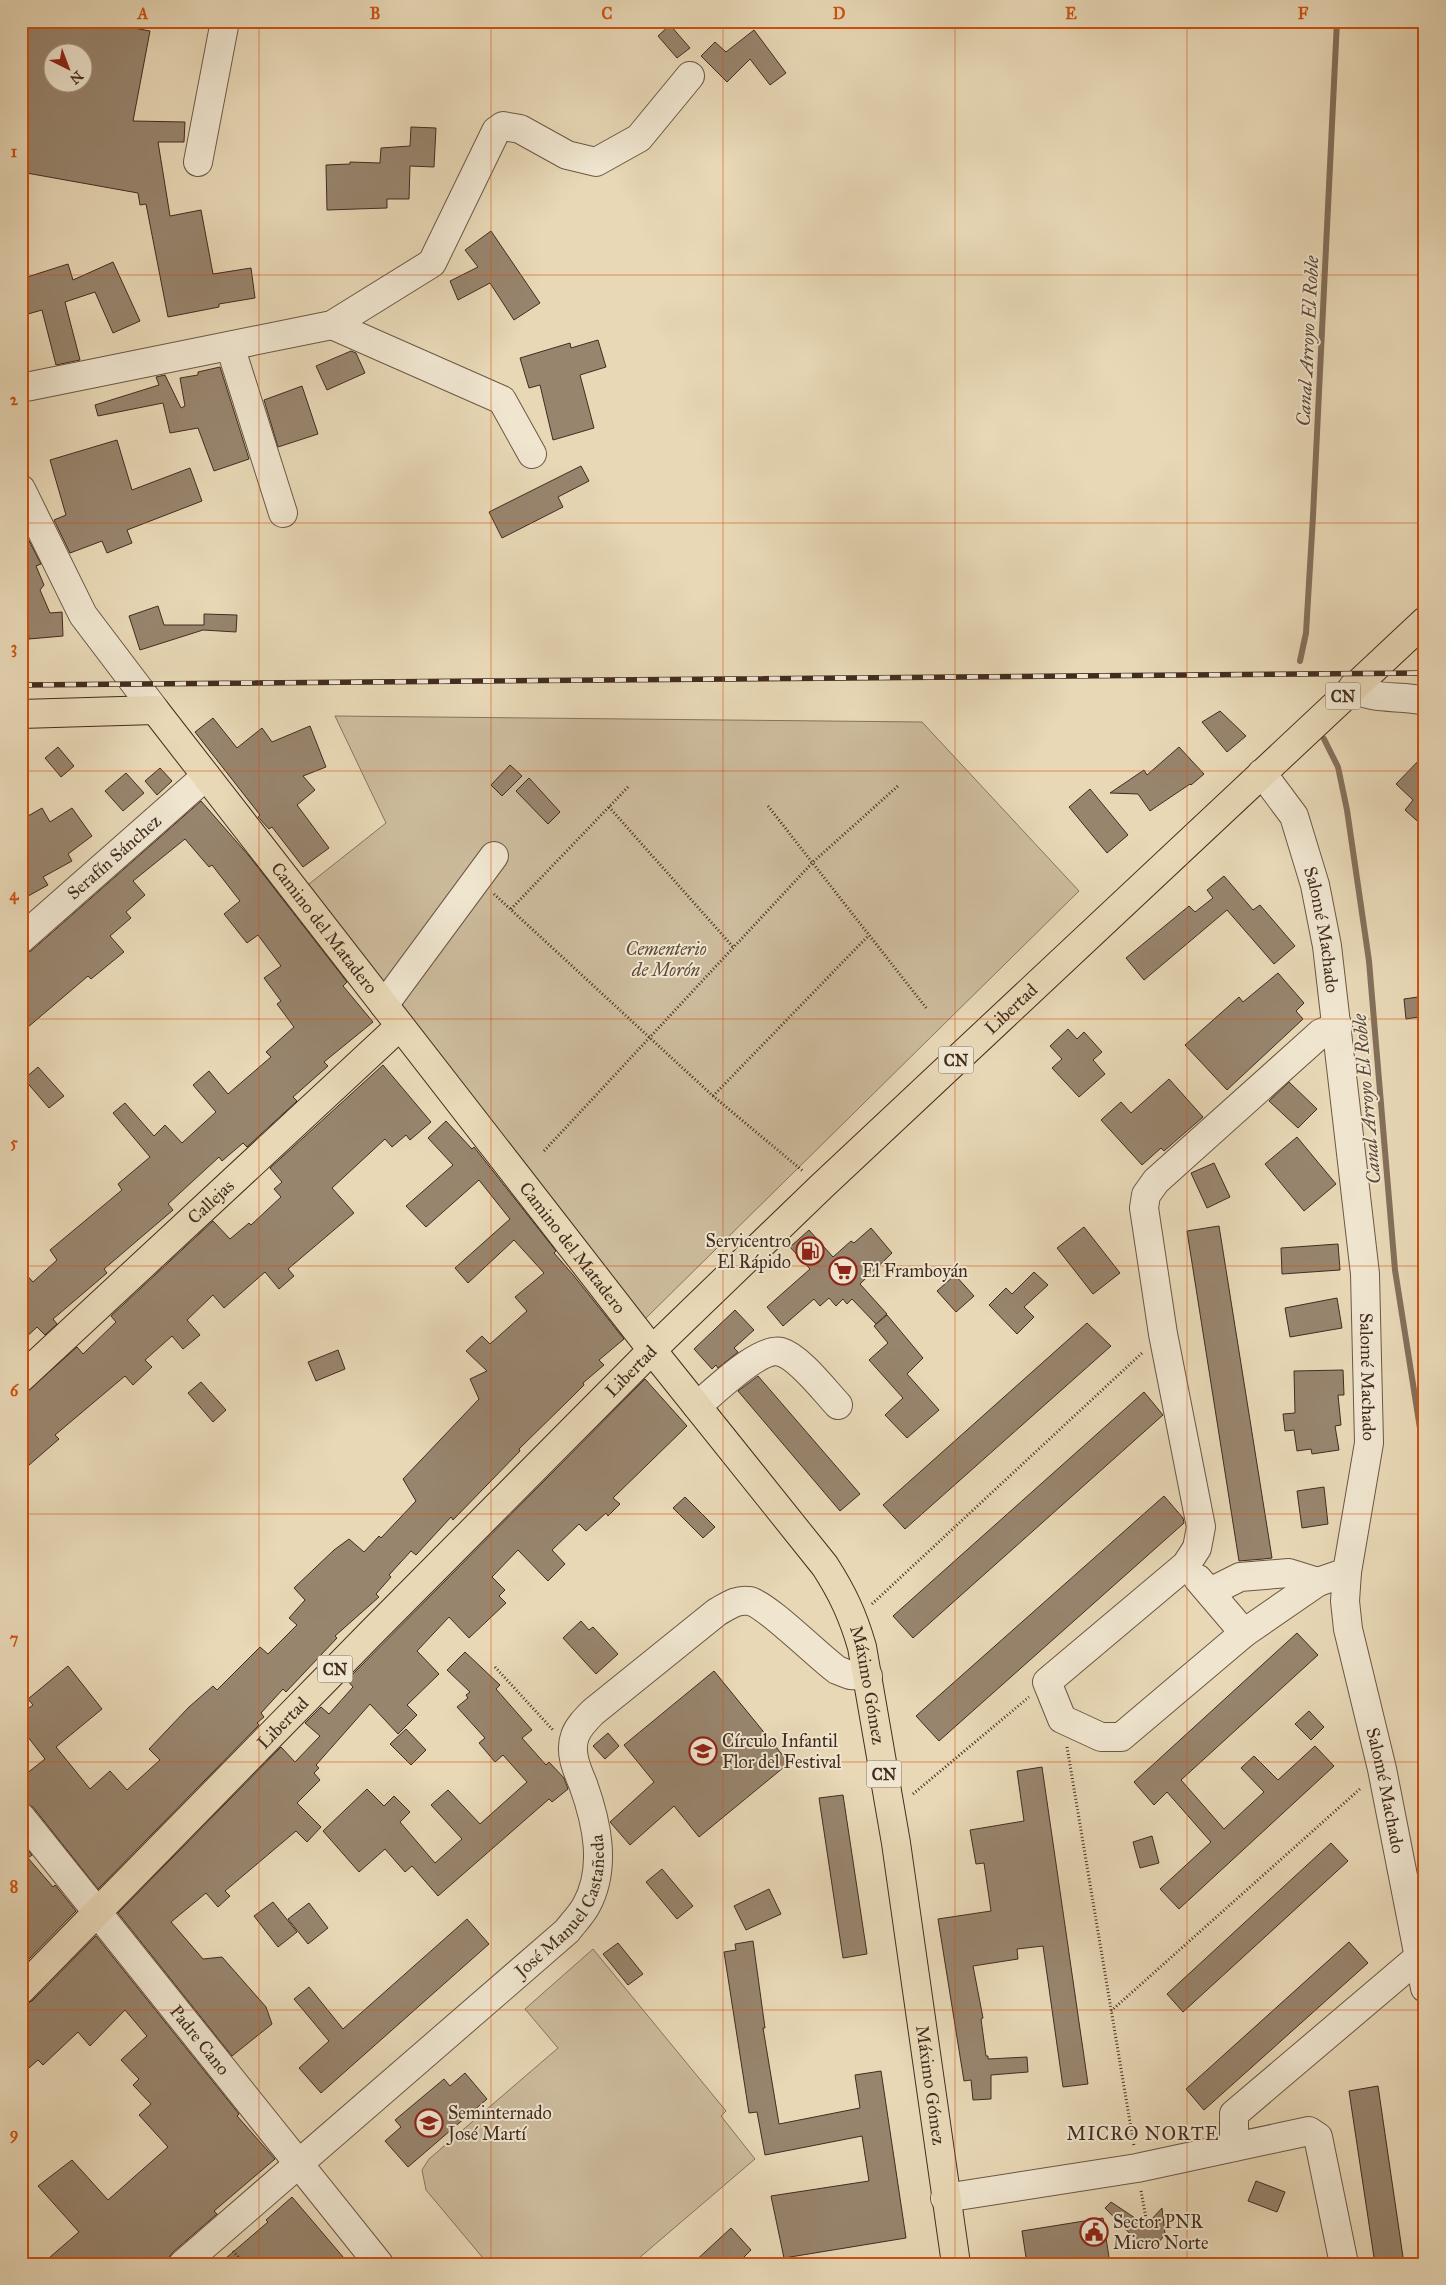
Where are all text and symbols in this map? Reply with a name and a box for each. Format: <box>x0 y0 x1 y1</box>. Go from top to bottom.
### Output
text: A <box>137 4 149 23</box>
text: B <box>370 4 380 23</box>
text: C <box>602 4 613 23</box>
text: D <box>833 4 846 23</box>
text: E <box>1065 4 1077 23</box>
text: F <box>1298 4 1309 23</box>
north arrow <box>42 42 92 92</box>
text: N <box>66 67 86 88</box>
text: 1 <box>11 142 18 161</box>
water label: Canal Arroyo El Roble <box>1292 254 1323 427</box>
text: 2 <box>10 390 19 409</box>
text: 3 <box>11 638 17 658</box>
road number: CN <box>1326 682 1360 709</box>
street label: Serafín Sánchez <box>62 810 166 904</box>
street label: Camino del Matadero <box>266 858 382 998</box>
street label: Salomé Machado <box>1299 864 1343 994</box>
text: 4 <box>10 885 20 905</box>
park label: Cementerio de Morón <box>626 938 707 981</box>
street label: Libertad <box>980 979 1042 1039</box>
water label: Canal Arroyo El Roble <box>1348 1012 1385 1185</box>
road number: CN <box>938 1046 974 1074</box>
text: 5 <box>10 1133 18 1152</box>
street label: Callejas <box>183 1175 239 1229</box>
street label: Camino del Matadero <box>515 1178 631 1318</box>
place label: Servicentro El Rápido <box>706 1230 791 1273</box>
fuel station icon: Servicentro El Rápido <box>795 1236 825 1266</box>
supermarket icon: El Framboyán <box>828 1256 858 1286</box>
place label: El Framboyán <box>862 1260 968 1282</box>
street label: Salomé Machado <box>1355 1313 1380 1441</box>
street label: Libertad <box>601 1341 661 1402</box>
text: 6 <box>10 1381 19 1400</box>
street label: Máximo Gómez <box>845 1623 890 1746</box>
text: 7 <box>10 1629 19 1648</box>
road number: CN <box>318 1656 352 1682</box>
street label: Libertad <box>253 1692 313 1754</box>
street label: Salomé Machado <box>1361 1725 1409 1855</box>
place label: Círculo Infantil Flor del Festival <box>722 1730 841 1773</box>
school or university icon: Círculo Infantil Flor del Festival <box>688 1736 718 1766</box>
road number: CN <box>866 1760 902 1788</box>
street label: José Manuel Castañeda <box>509 1833 609 1984</box>
text: 8 <box>10 1877 18 1896</box>
street label: Padre Cano <box>165 2001 234 2080</box>
street label: Máximo Gómez <box>911 2024 950 2146</box>
place label: Seminternado José Martí <box>446 2102 552 2146</box>
school or university icon: Seminternado José Martí <box>414 2108 444 2138</box>
district label: MICRO NORTE <box>1067 2122 1219 2145</box>
text: 9 <box>10 2124 18 2144</box>
place label: Sector PNR Micro Norte <box>1113 2211 1208 2254</box>
public building icon: Sector PNR Micro Norte <box>1079 2217 1109 2247</box>

